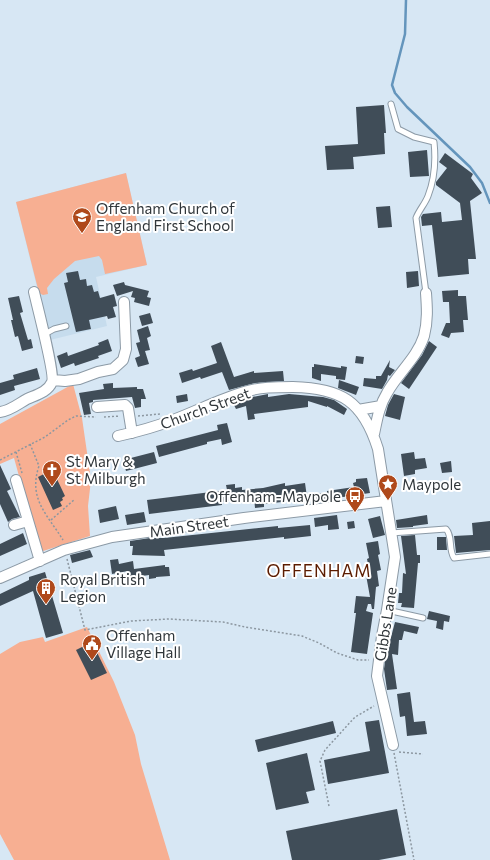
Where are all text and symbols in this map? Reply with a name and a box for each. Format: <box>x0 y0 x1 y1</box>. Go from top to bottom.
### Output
place label: Offenham Church of England First School <box>96 199 235 234</box>
school or university icon: Offenham Church of England First School <box>71 206 93 234</box>
street label: Church Street <box>158 383 252 433</box>
place label: St Mary & St Milburgh <box>66 452 146 487</box>
church icon: St Mary & St Milburgh <box>41 459 63 487</box>
place icon: Maypole <box>377 473 399 501</box>
place label: Maypole <box>402 475 461 493</box>
bus stop icon: Offenham-Maypole <box>344 485 366 513</box>
place label: Offenham-Maypole <box>206 487 341 505</box>
street label: Main Street <box>148 512 230 540</box>
district label: OFFENHAM <box>266 560 372 581</box>
place label: Royal British Legion <box>60 570 145 605</box>
building icon: Royal British Legion <box>35 577 57 605</box>
street label: Gibbs Lane <box>370 585 400 662</box>
place label: Offenham Village Hall <box>106 626 181 661</box>
public building icon: Offenham Village Hall <box>81 633 103 661</box>

